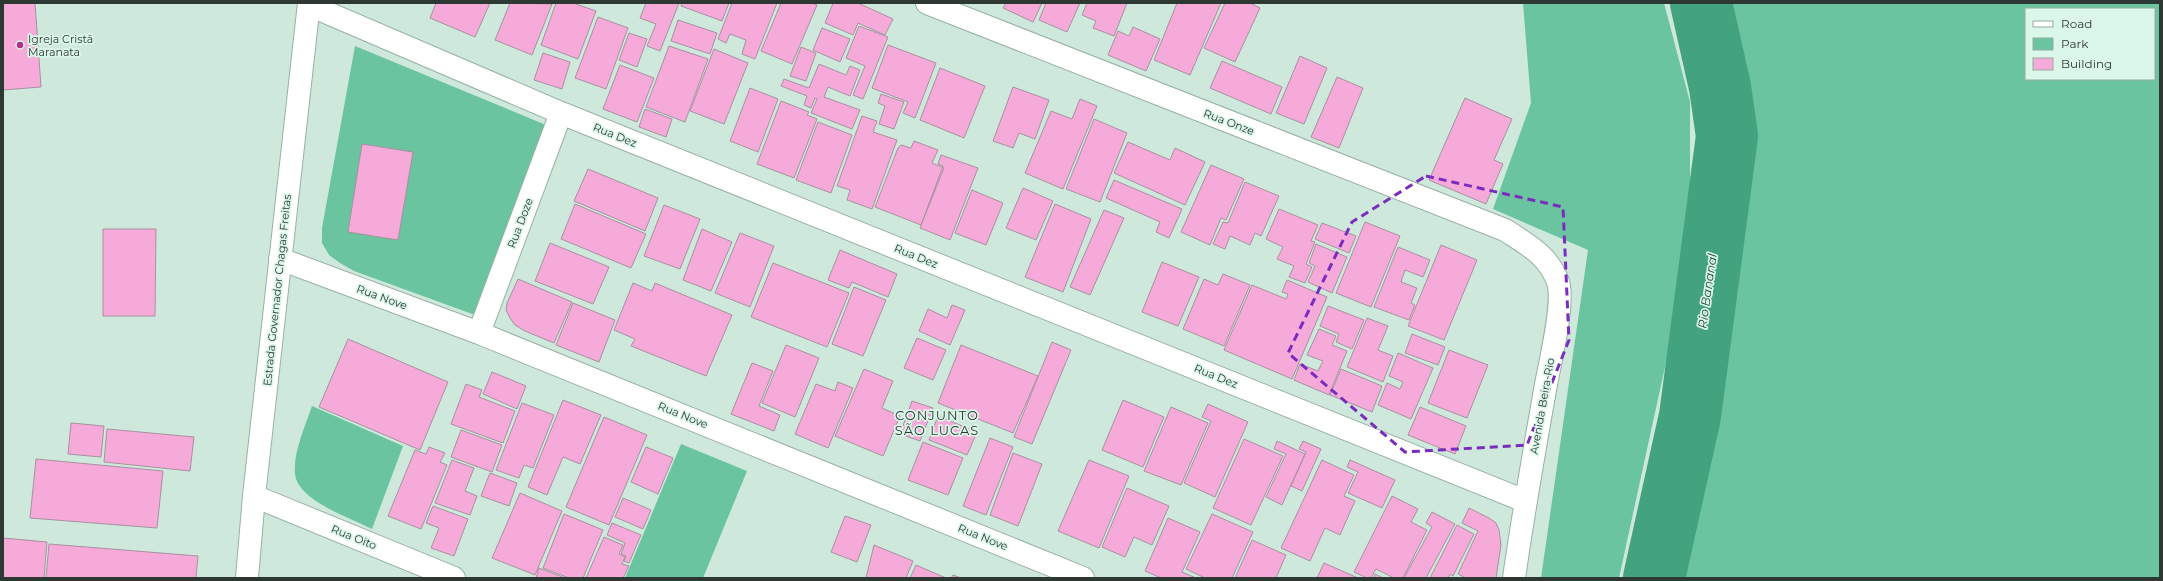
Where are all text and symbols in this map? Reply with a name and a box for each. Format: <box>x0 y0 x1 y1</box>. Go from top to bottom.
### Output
legend <box>2025 8 2155 80</box>
text: Road <box>2061 16 2092 31</box>
place label: Igreja Cristã Maranata <box>28 32 93 59</box>
text: Park <box>2061 36 2089 51</box>
marker: Igreja Cristã Maranata <box>15 40 25 50</box>
text: Building <box>2061 56 2112 71</box>
street label: Rua Onze <box>1201 106 1257 138</box>
street label: Rua Dez <box>591 120 639 150</box>
street label: Estrada Governador Chagas Freitas <box>260 193 294 387</box>
street label: Rua Doze <box>504 196 536 250</box>
street label: Rua Dez <box>892 241 940 271</box>
water label: Rio Bananal <box>1694 252 1720 329</box>
street label: Rua Nove <box>355 281 410 313</box>
street label: Avenida Beira-Rio <box>1527 357 1557 455</box>
street label: Rua Dez <box>1192 361 1240 391</box>
street label: Rua Nove <box>656 399 710 432</box>
district label: CONJUNTO SÃO LUCAS <box>895 407 979 438</box>
street label: Rua Nove <box>956 521 1010 554</box>
street label: Rua Oito <box>329 522 379 553</box>

